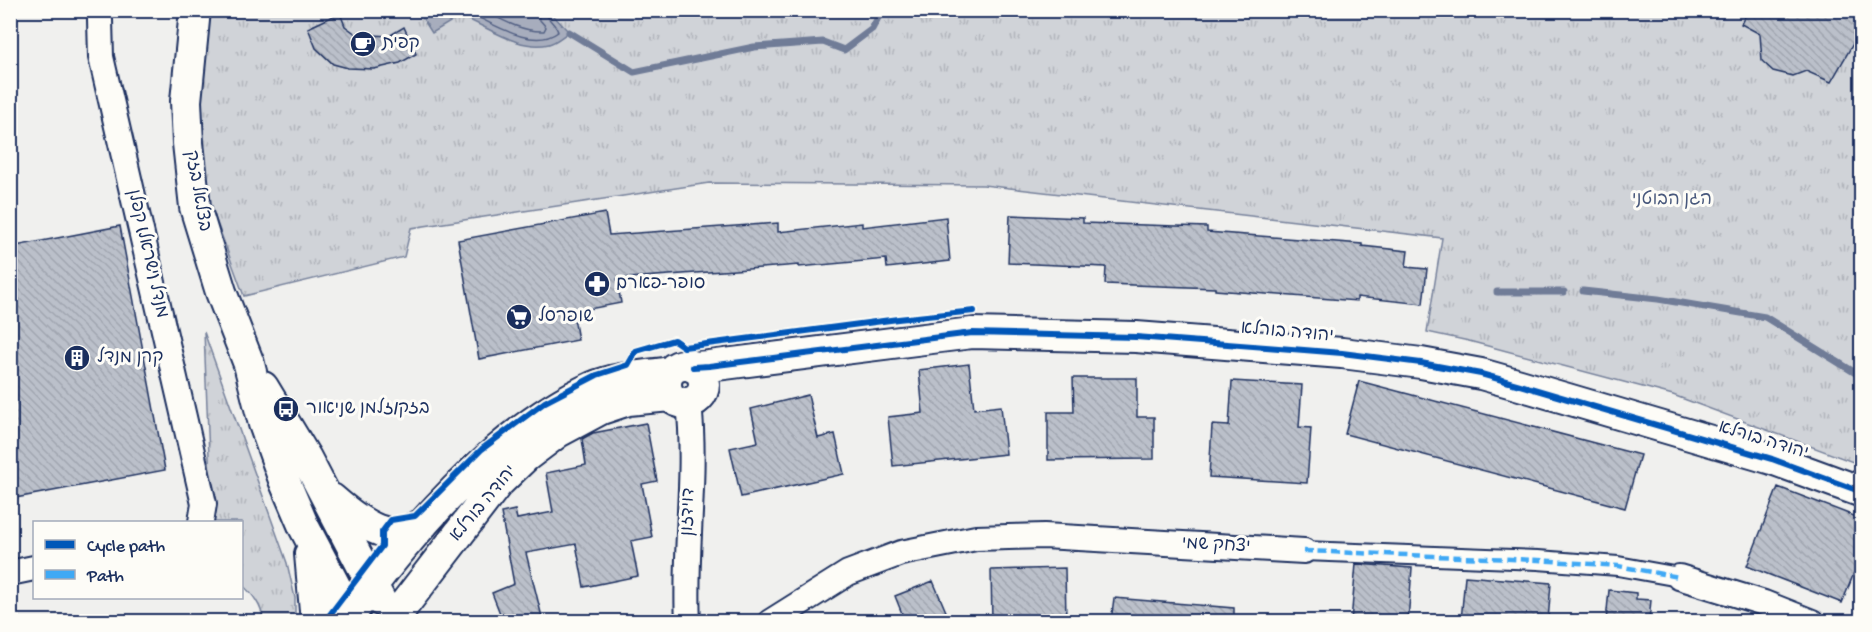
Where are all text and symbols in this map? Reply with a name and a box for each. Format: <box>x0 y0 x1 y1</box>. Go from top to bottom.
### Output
cafe icon: קפית <box>348 29 378 59</box>
place label: קפית <box>381 34 420 55</box>
street label: בצלאל בזק <box>180 148 216 233</box>
street label: מנדל (ישראל) קפלן <box>122 187 174 320</box>
park label: הגן הבוטני <box>1632 190 1712 211</box>
pharmacy icon: סופר-פארם <box>582 269 612 299</box>
place label: סופר-פארם <box>616 274 705 295</box>
supermarket icon: שופרסל <box>504 302 534 332</box>
place label: שופרסל <box>538 305 593 328</box>
street label: יהודה בורלא <box>1240 316 1335 348</box>
building icon: קרן מנדל <box>62 343 92 373</box>
place label: קרן מנדל <box>97 346 163 369</box>
bus stop icon: בזק/זלמן שניאור <box>271 394 301 424</box>
place label: בזק/זלמן שניאור <box>306 397 430 420</box>
street label: יהודה בורלא <box>1715 415 1811 465</box>
street label: יהודה בורלא <box>444 460 522 546</box>
street label: דוידזון <box>678 487 700 537</box>
legend <box>33 521 243 599</box>
street label: יצחק שמי <box>1181 534 1251 558</box>
text: Cycle path <box>87 537 165 558</box>
text: Path <box>86 567 124 588</box>

